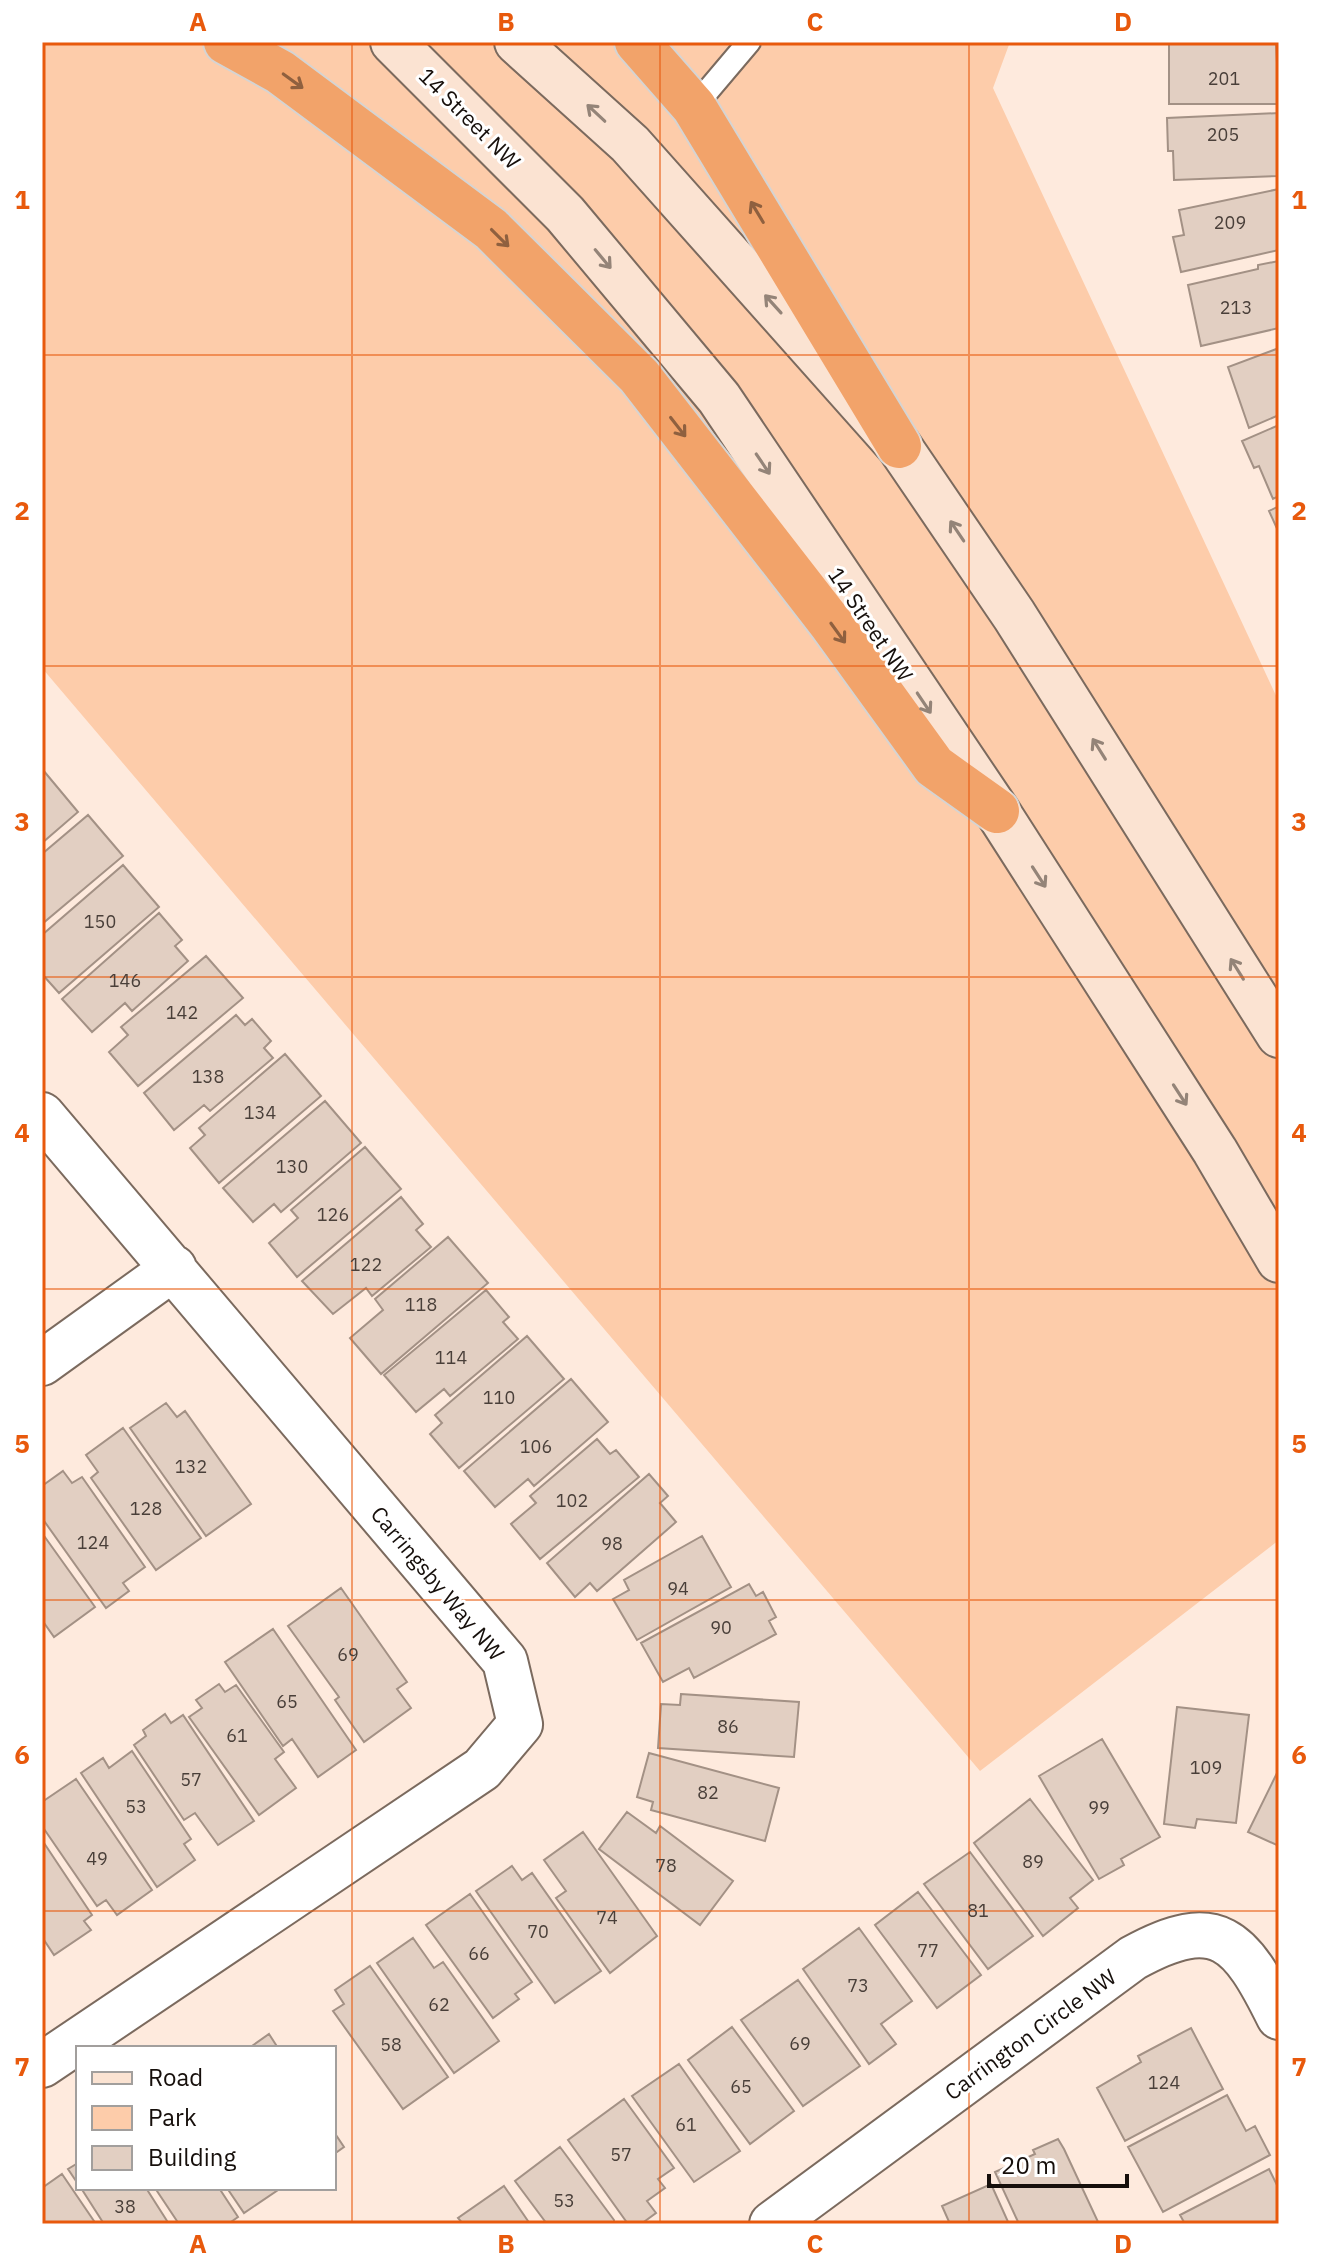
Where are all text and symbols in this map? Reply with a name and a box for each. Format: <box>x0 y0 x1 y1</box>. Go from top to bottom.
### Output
text: A <box>189 4 207 38</box>
text: B <box>497 4 515 38</box>
text: C <box>807 4 824 38</box>
text: D <box>1114 4 1132 38</box>
street label: 14 Street NW <box>413 61 527 175</box>
house number: 201 <box>1208 67 1240 90</box>
one-way arrow <box>282 73 303 90</box>
one-way arrow <box>587 105 607 123</box>
house number: 205 <box>1207 123 1239 146</box>
text: 1 <box>14 182 30 216</box>
text: 1 <box>1291 182 1307 216</box>
one-way arrow <box>749 201 766 223</box>
house number: 209 <box>1214 211 1246 234</box>
one-way arrow <box>490 229 510 248</box>
one-way arrow <box>594 248 612 269</box>
one-way arrow <box>764 295 782 315</box>
house number: 213 <box>1220 296 1252 319</box>
one-way arrow <box>670 416 687 437</box>
one-way arrow <box>755 452 771 474</box>
text: 2 <box>14 493 30 527</box>
text: 2 <box>1291 493 1307 527</box>
one-way arrow <box>949 520 965 542</box>
street label: 14 Street NW <box>822 561 920 687</box>
one-way arrow <box>829 621 846 643</box>
one-way arrow <box>916 691 932 713</box>
one-way arrow <box>1090 738 1106 761</box>
text: 3 <box>14 804 30 838</box>
text: 3 <box>1291 804 1307 838</box>
one-way arrow <box>1031 865 1047 887</box>
house number: 150 <box>84 910 116 933</box>
one-way arrow <box>1229 958 1246 980</box>
house number: 146 <box>109 969 141 992</box>
house number: 142 <box>166 1001 198 1024</box>
house number: 138 <box>192 1065 224 1088</box>
one-way arrow <box>1172 1083 1188 1106</box>
house number: 134 <box>244 1101 276 1124</box>
text: 4 <box>14 1115 30 1149</box>
text: 4 <box>1291 1115 1307 1149</box>
house number: 130 <box>276 1155 308 1178</box>
house number: 126 <box>317 1203 349 1226</box>
house number: 122 <box>350 1253 382 1276</box>
house number: 118 <box>405 1293 437 1316</box>
house number: 114 <box>435 1346 467 1369</box>
house number: 110 <box>483 1386 515 1409</box>
text: 5 <box>14 1426 30 1460</box>
text: 5 <box>1291 1426 1307 1460</box>
house number: 106 <box>520 1435 552 1458</box>
house number: 132 <box>175 1455 207 1478</box>
house number: 102 <box>556 1489 588 1512</box>
house number: 128 <box>130 1497 162 1520</box>
street label: Carringsby Way NW <box>365 1500 511 1667</box>
house number: 124 <box>77 1531 109 1554</box>
house number: 98 <box>601 1532 623 1555</box>
house number: 94 <box>667 1577 689 1600</box>
house number: 90 <box>710 1616 732 1639</box>
house number: 69 <box>337 1643 359 1666</box>
house number: 65 <box>276 1690 298 1713</box>
house number: 86 <box>717 1715 739 1738</box>
house number: 61 <box>226 1724 248 1747</box>
text: 6 <box>14 1737 30 1771</box>
text: 6 <box>1291 1737 1307 1771</box>
house number: 109 <box>1190 1756 1222 1779</box>
house number: 57 <box>180 1768 202 1791</box>
house number: 82 <box>697 1781 719 1804</box>
house number: 53 <box>125 1795 147 1818</box>
house number: 99 <box>1088 1796 1110 1819</box>
house number: 49 <box>86 1847 108 1870</box>
house number: 89 <box>1022 1850 1044 1873</box>
house number: 78 <box>655 1854 677 1877</box>
house number: 81 <box>967 1899 989 1922</box>
house number: 74 <box>596 1906 618 1929</box>
house number: 70 <box>527 1920 549 1943</box>
house number: 77 <box>917 1939 939 1962</box>
house number: 66 <box>468 1942 490 1965</box>
street label: Carrington Circle NW <box>938 1962 1122 2106</box>
house number: 73 <box>847 1974 869 1997</box>
house number: 62 <box>428 1993 450 2016</box>
house number: 69 <box>789 2032 811 2055</box>
house number: 58 <box>380 2033 402 2056</box>
legend <box>76 2046 336 2190</box>
text: 7 <box>14 2049 30 2083</box>
text: 7 <box>1291 2049 1307 2083</box>
text: Road <box>148 2061 203 2093</box>
house number: 124 <box>1148 2071 1180 2094</box>
house number: 65 <box>730 2075 752 2098</box>
text: Park <box>148 2101 197 2133</box>
house number: 61 <box>675 2113 697 2136</box>
scale bar <box>989 2138 1127 2188</box>
text: Building <box>148 2141 236 2173</box>
house number: 57 <box>610 2143 632 2166</box>
text: 20 m <box>1001 2149 1056 2181</box>
house number: 53 <box>553 2189 575 2212</box>
house number: 38 <box>114 2195 136 2218</box>
text: A <box>189 2226 207 2260</box>
text: B <box>497 2226 515 2260</box>
text: C <box>807 2226 824 2260</box>
text: D <box>1114 2226 1132 2260</box>

